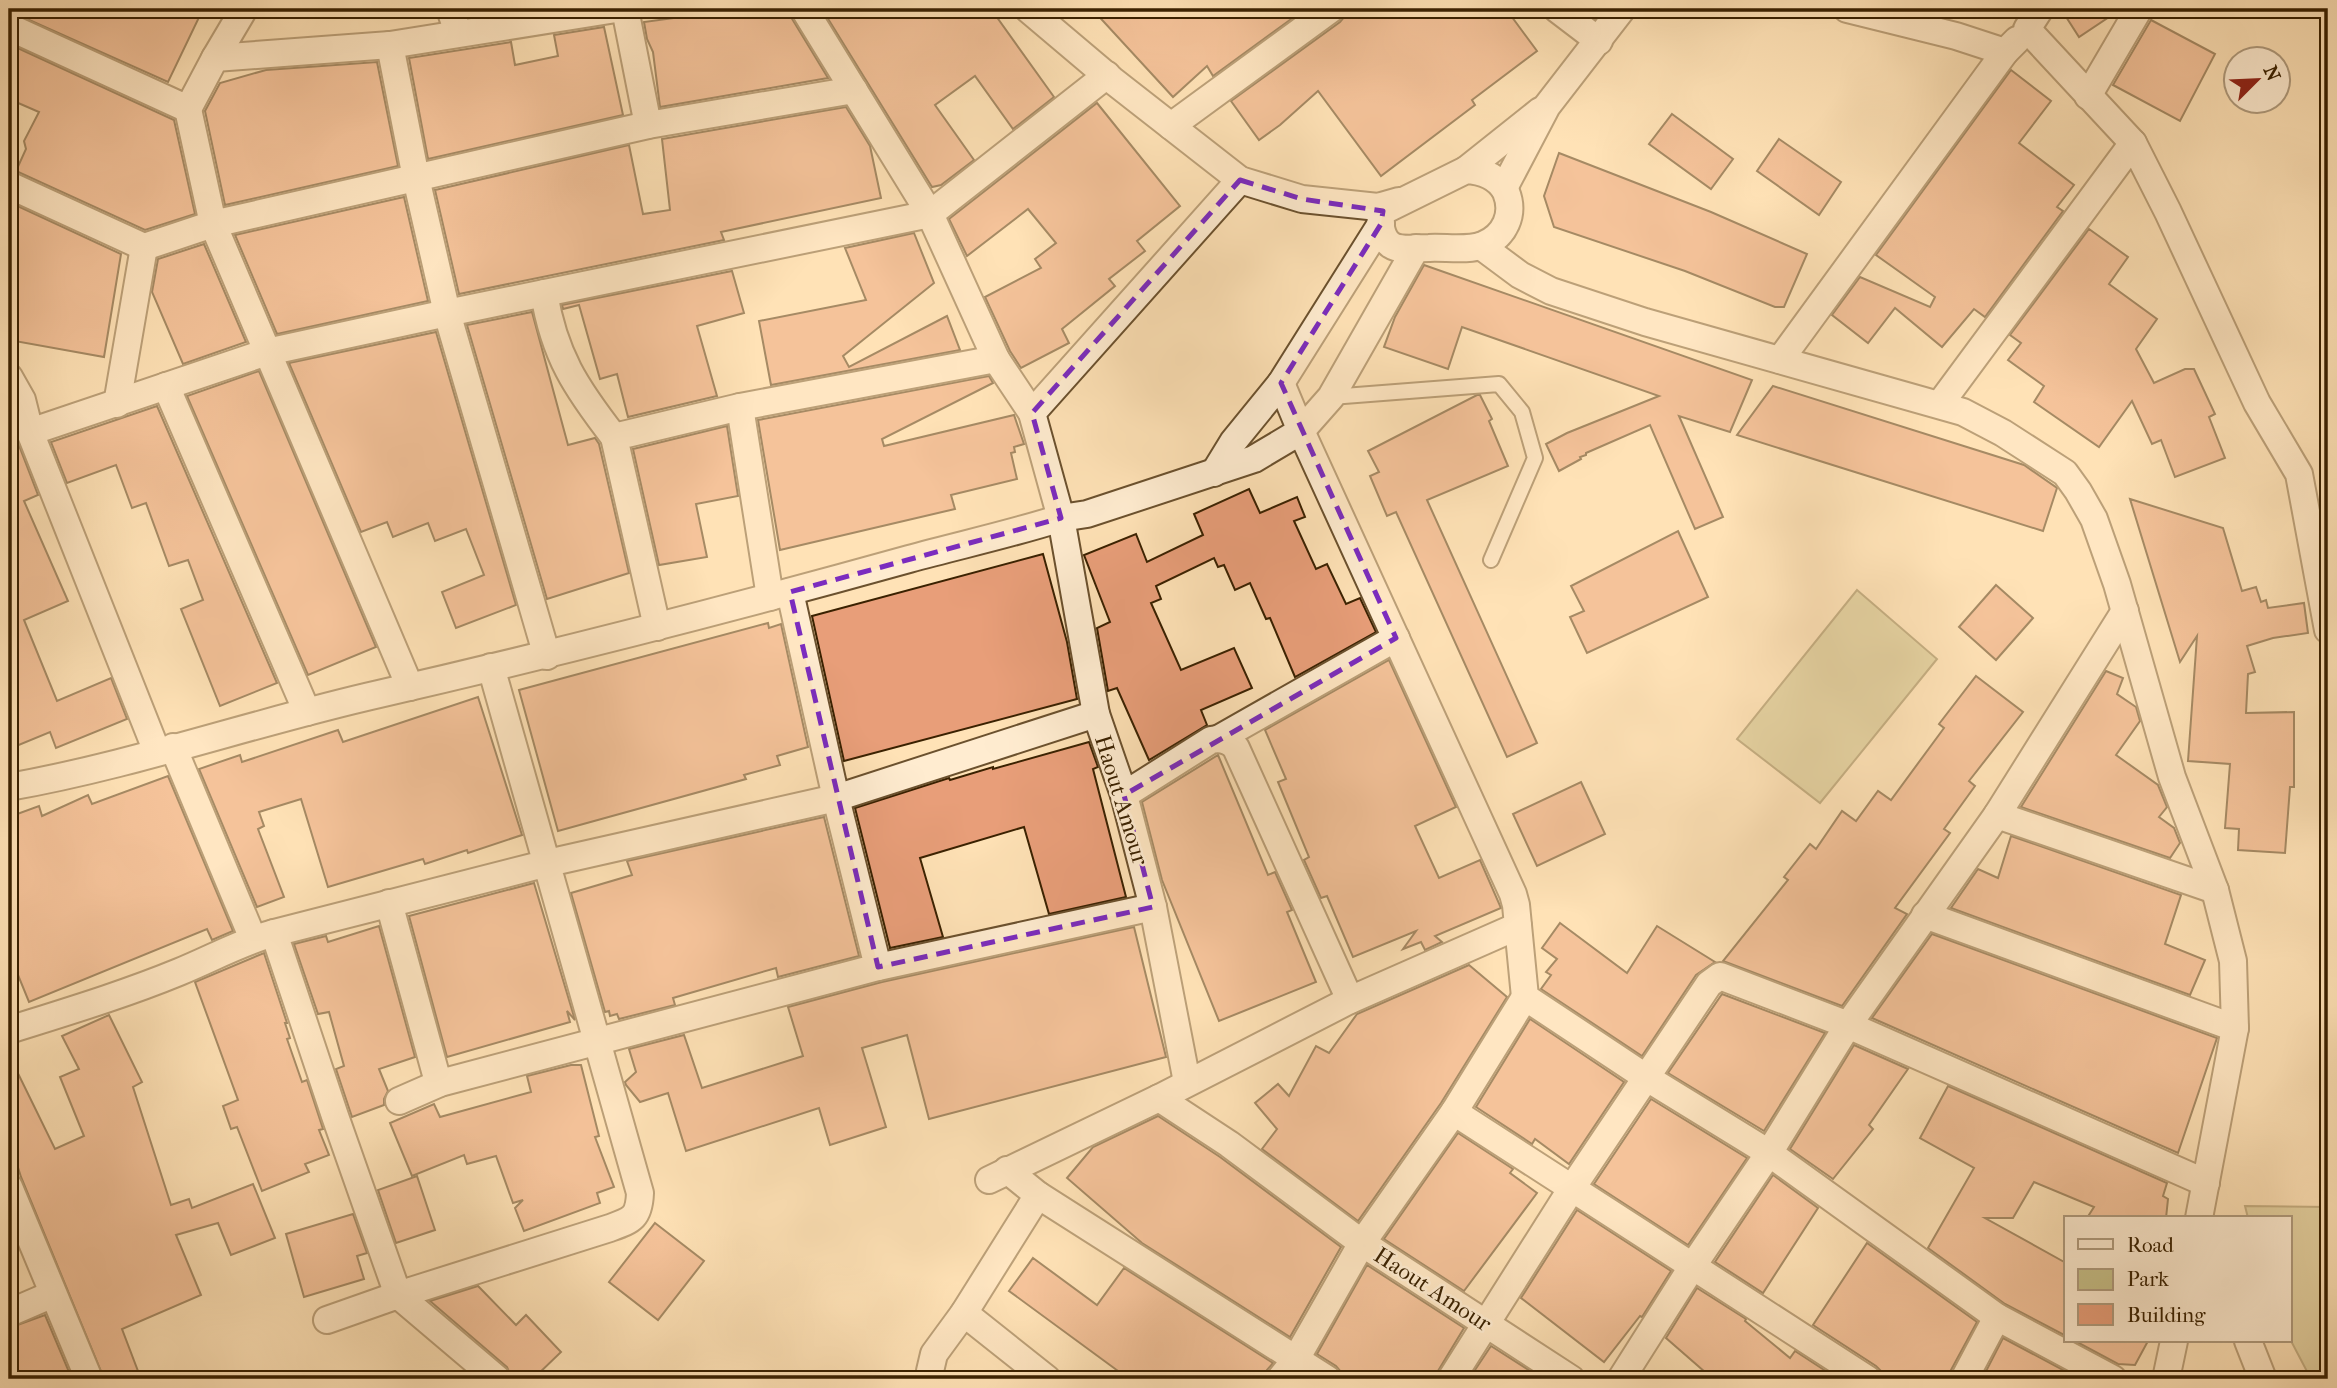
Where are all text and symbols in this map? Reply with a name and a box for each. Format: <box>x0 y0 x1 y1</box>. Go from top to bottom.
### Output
north arrow <box>2222 46 2292 116</box>
text: N <box>2259 62 2285 85</box>
street label: Haout Amour <box>1089 732 1154 869</box>
legend <box>2064 1216 2292 1342</box>
text: Road <box>2127 1233 2174 1257</box>
street label: Haout Amour <box>1369 1241 1497 1337</box>
text: Park <box>2127 1267 2169 1291</box>
text: Building <box>2127 1303 2206 1327</box>

